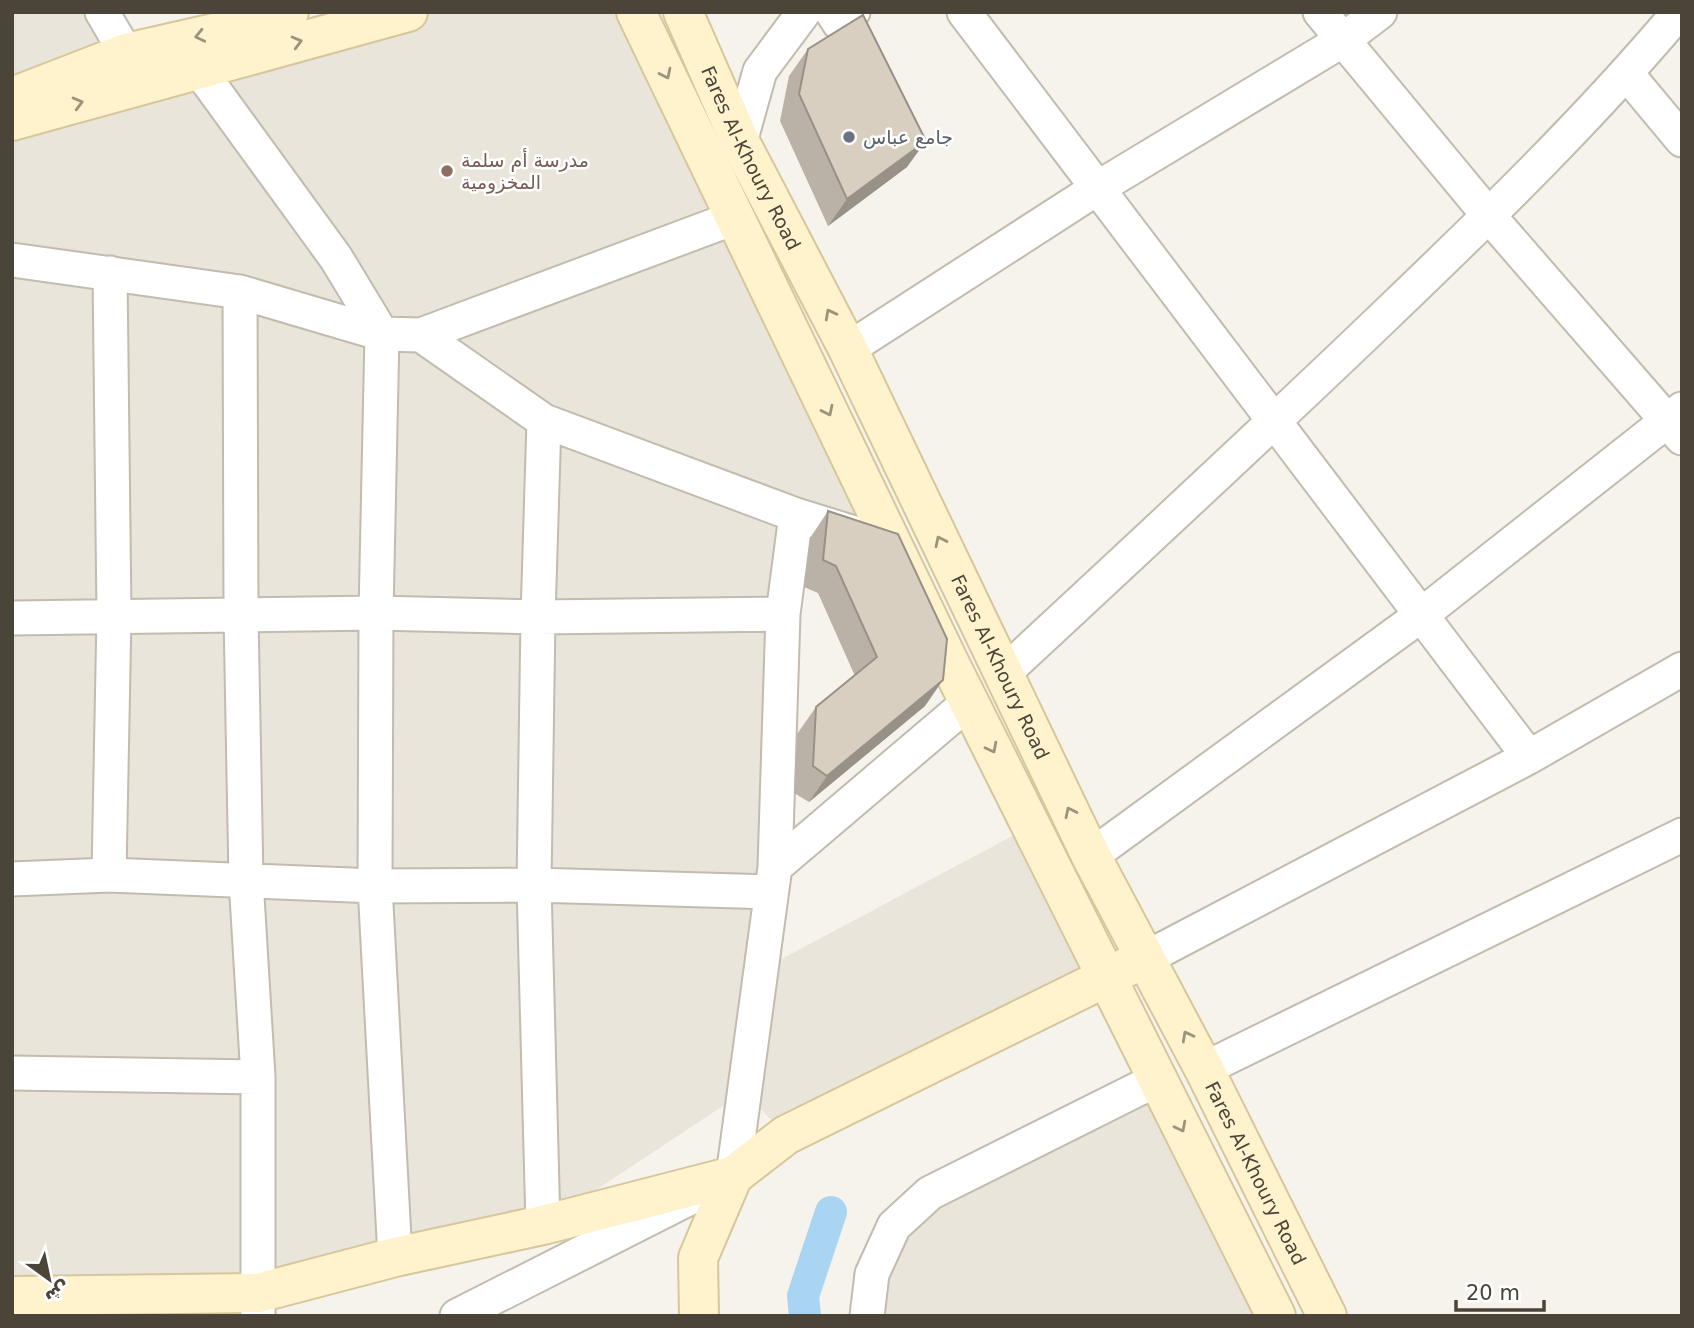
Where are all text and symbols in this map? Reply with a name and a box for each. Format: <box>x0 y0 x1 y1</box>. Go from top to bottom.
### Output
one-way arrow <box>194 28 206 42</box>
one-way arrow <box>291 36 303 51</box>
street label: Fares Al-Khoury Road <box>697 63 805 254</box>
one-way arrow <box>657 67 671 79</box>
one-way arrow <box>72 97 84 112</box>
place label: جامع عباس <box>863 126 953 149</box>
marker: جامع عباس <box>841 129 857 145</box>
place label: مدرسة أم سلمة المخزومية <box>461 148 589 194</box>
marker: مدرسة أم سلمة المخزومية <box>439 163 455 179</box>
one-way arrow <box>824 309 838 322</box>
one-way arrow <box>820 404 834 416</box>
one-way arrow <box>934 536 948 548</box>
street label: Fares Al-Khoury Road <box>947 571 1054 763</box>
one-way arrow <box>983 741 997 753</box>
one-way arrow <box>1065 807 1079 819</box>
one-way arrow <box>1181 1031 1195 1043</box>
street label: Fares Al-Khoury Road <box>1201 1078 1311 1268</box>
one-way arrow <box>1173 1120 1187 1132</box>
north arrow <box>14 1244 84 1314</box>
scale bar <box>1456 1268 1544 1312</box>
text: ش <box>41 1276 75 1310</box>
text: 20 m <box>1466 1281 1520 1305</box>

